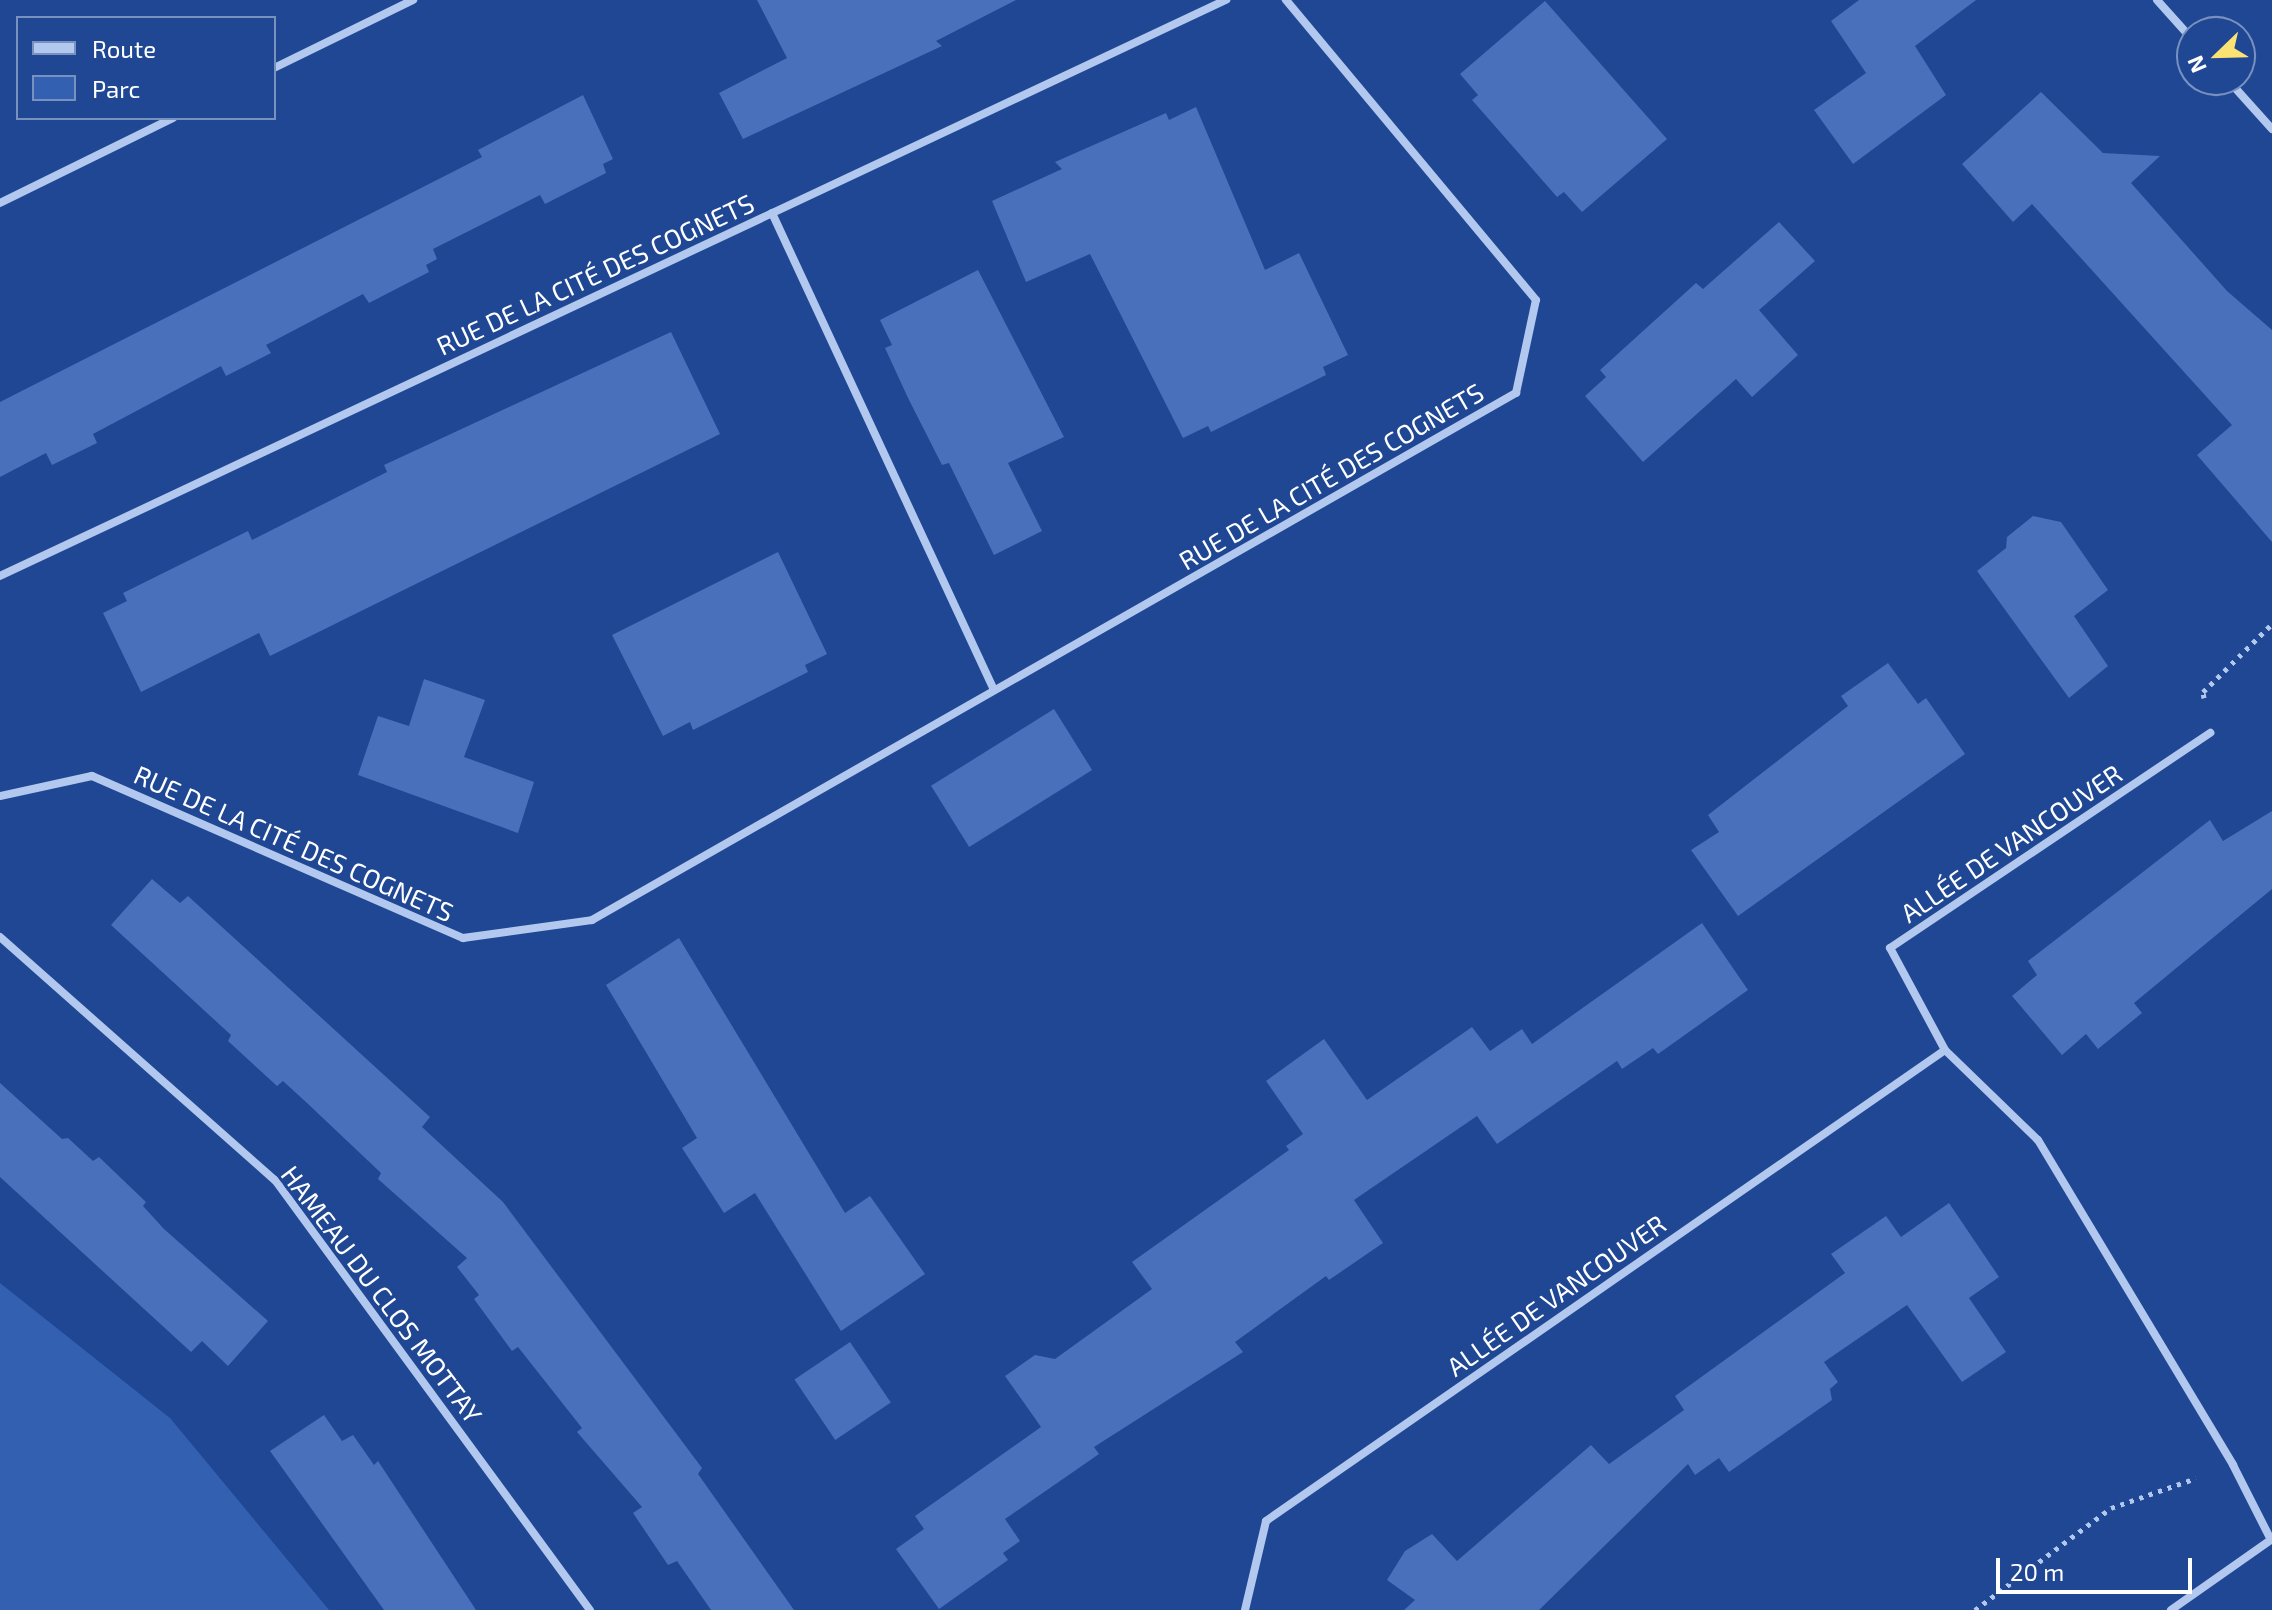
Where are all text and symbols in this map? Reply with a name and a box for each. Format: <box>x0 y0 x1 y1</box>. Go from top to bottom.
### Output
legend <box>16 16 276 120</box>
north arrow <box>2176 16 2256 96</box>
text: Route <box>92 34 156 63</box>
text: N <box>2181 52 2211 77</box>
text: Parc <box>92 74 140 103</box>
street label: RUE DE LA CITÉ DES COGNETS <box>431 187 759 361</box>
street label: RUE DE LA CITÉ DES COGNETS <box>1173 376 1489 576</box>
street label: ALLÉE DE VANCOUVER <box>1894 757 2128 929</box>
street label: RUE DE LA CITÉ DES COGNETS <box>129 758 459 928</box>
street label: HAMEAU DU CLOS MOTTAY <box>275 1159 489 1429</box>
street label: ALLÉE DE VANCOUVER <box>1440 1207 1672 1383</box>
scale bar <box>2000 1542 2196 1592</box>
text: 20 m <box>2010 1557 2064 1586</box>

